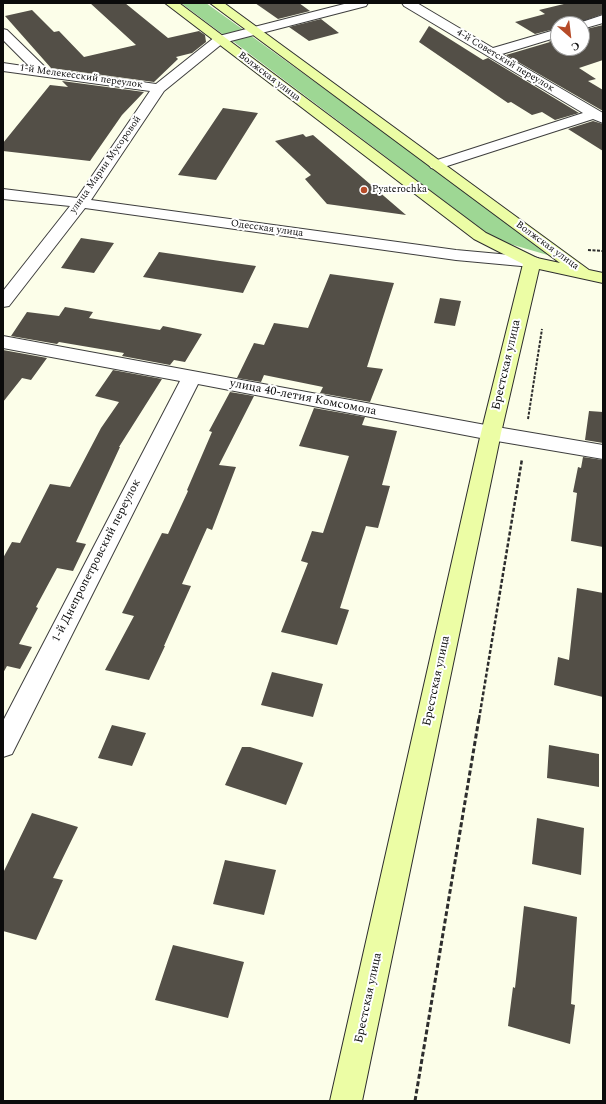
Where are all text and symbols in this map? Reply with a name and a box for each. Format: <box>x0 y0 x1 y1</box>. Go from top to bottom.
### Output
north arrow <box>550 16 590 56</box>
street label: 4-й Советский переулок <box>454 27 556 95</box>
text: С <box>568 37 583 55</box>
street label: Волжская улица <box>235 50 303 104</box>
street label: 1-й Мелекесский переулок <box>19 62 143 92</box>
street label: улица Марии Мусоровой <box>68 114 144 216</box>
place label: Pyaterochka <box>372 184 427 196</box>
marker: Pyaterochka <box>359 185 369 195</box>
street label: Одесская улица <box>230 218 304 240</box>
street label: Волжская улица <box>513 219 581 273</box>
street label: Брестская улица <box>490 318 524 412</box>
street label: улица 40-летия Комсомола <box>228 377 378 419</box>
street label: 1-й Днепропетровский переулок <box>49 477 145 645</box>
street label: Брестская улица <box>420 634 454 728</box>
street label: Брестская улица <box>352 951 386 1045</box>

